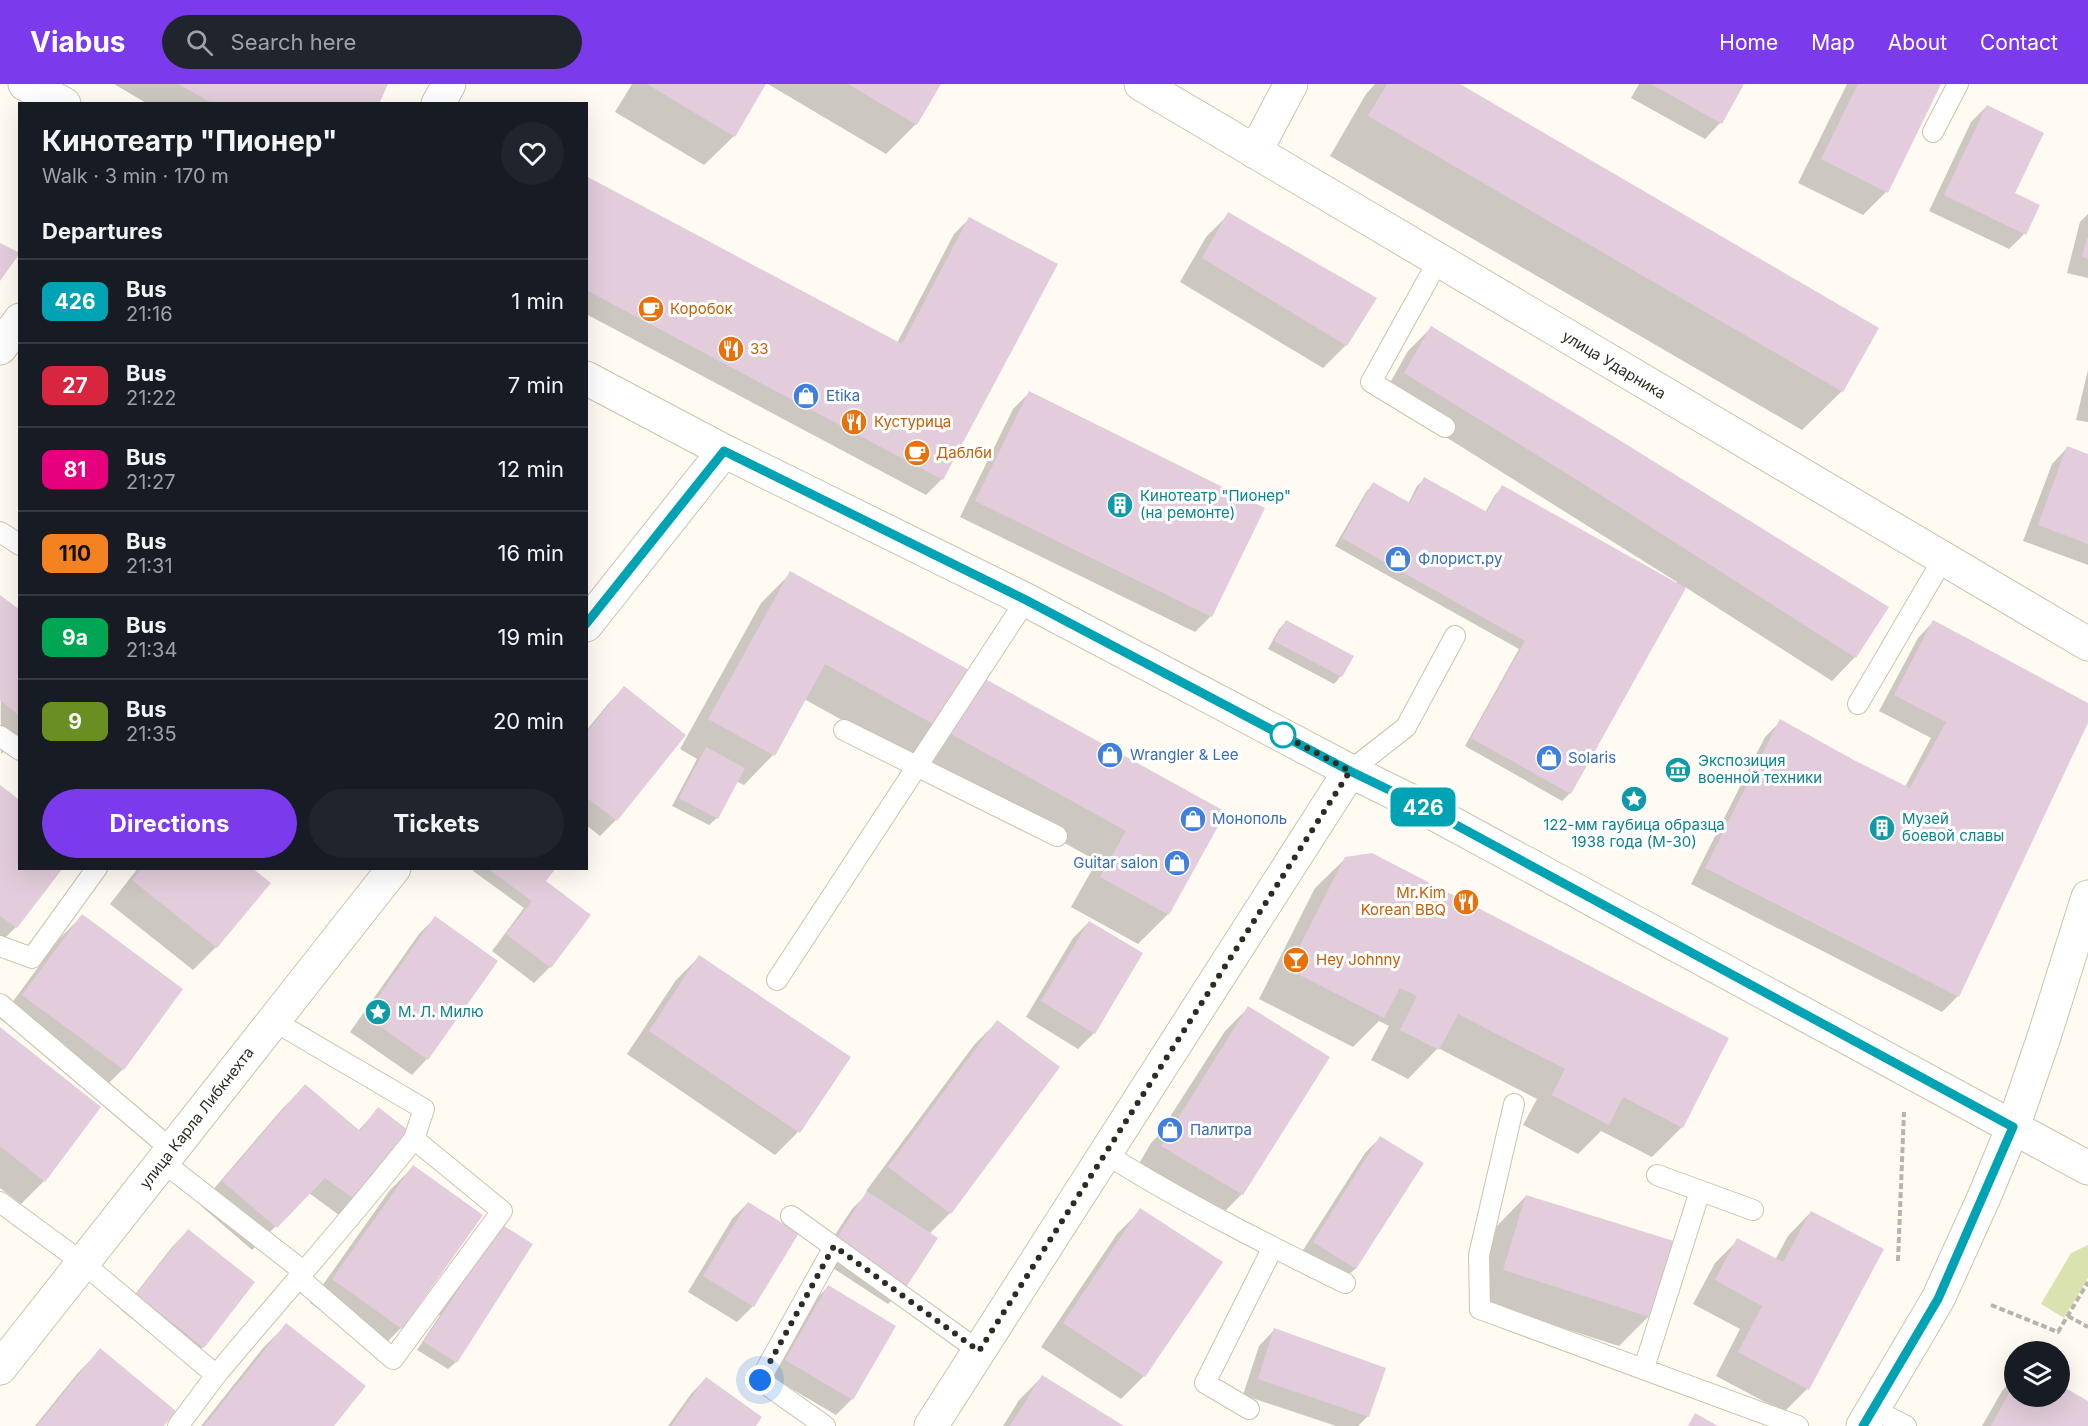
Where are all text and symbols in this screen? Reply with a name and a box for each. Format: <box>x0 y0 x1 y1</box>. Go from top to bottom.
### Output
search box <box>162 15 582 69</box>
text: Viabus <box>30 25 126 59</box>
icon: search <box>183 26 216 59</box>
text: Search here <box>231 29 356 55</box>
text: Home <box>1719 30 1778 55</box>
text: Map <box>1811 30 1855 55</box>
text: About <box>1888 30 1947 55</box>
text: Contact <box>1980 30 2058 55</box>
button: heart <box>501 122 564 185</box>
text: Кинотеатр "Пионер" <box>42 124 337 158</box>
text: Walk · 3 min · 170 m <box>42 164 229 188</box>
text: Departures <box>42 218 163 244</box>
text: Bus <box>126 276 167 302</box>
text: 1 min <box>511 288 564 314</box>
text: 426 <box>54 289 96 314</box>
cafe icon: Коробок <box>636 294 666 324</box>
place label: Коробок <box>670 299 733 318</box>
text: 21:16 <box>126 302 173 326</box>
street label: улица Ударника <box>1559 326 1670 403</box>
restaurant icon: 33 <box>716 334 746 364</box>
place label: 33 <box>750 339 769 358</box>
text: Bus <box>126 360 167 386</box>
text: 7 min <box>508 372 564 398</box>
text: 27 <box>62 373 88 398</box>
shop icon: Etika <box>791 381 821 411</box>
text: 21:22 <box>126 386 177 410</box>
place label: Etika <box>826 386 860 405</box>
restaurant icon: Кустурица <box>839 407 869 437</box>
place label: Кустурица <box>874 412 951 431</box>
cafe icon: Даблби <box>902 438 932 468</box>
place label: Даблби <box>936 443 992 462</box>
text: Bus <box>126 444 167 470</box>
text: 12 min <box>498 456 564 482</box>
text: 81 <box>64 457 86 482</box>
text: 21:27 <box>126 470 176 494</box>
place label: Кинотеатр "Пионер" (на ремонте) <box>1140 486 1291 522</box>
building icon: Кинотеатр "Пионер" (на ремонте) <box>1105 490 1135 520</box>
text: Bus <box>126 528 167 554</box>
text: 16 min <box>498 540 564 566</box>
text: 110 <box>59 541 91 566</box>
shop icon: Флорист.ру <box>1383 544 1413 574</box>
place label: Флорист.ру <box>1418 549 1503 568</box>
text: 21:31 <box>126 554 173 578</box>
text: Bus <box>126 612 167 638</box>
text: 19 min <box>498 624 564 650</box>
text: 9а <box>62 625 88 650</box>
text: 21:34 <box>126 638 177 662</box>
text: Bus <box>126 696 167 722</box>
text: 20 min <box>493 708 564 734</box>
text: 9 <box>68 709 82 734</box>
text: 21:35 <box>126 722 177 746</box>
unlabelled marker <box>1270 722 1296 748</box>
shop icon: Wrangler & Lee <box>1095 740 1125 770</box>
shop icon: Solaris <box>1534 743 1564 773</box>
place label: Wrangler & Lee <box>1130 745 1239 764</box>
place label: Solaris <box>1568 748 1616 767</box>
place label: Экспозиция военной техники <box>1698 751 1822 787</box>
museum icon: Экспозиция военной техники <box>1663 755 1693 785</box>
place icon: 122-мм гаубица образца 1938 года (М-30) <box>1619 784 1649 814</box>
line badge: 426 <box>1388 788 1458 826</box>
button: Directions <box>42 789 297 858</box>
button: Tickets <box>309 789 564 858</box>
text: 426 <box>1402 795 1444 820</box>
shop icon: Монополь <box>1178 804 1208 834</box>
place label: Монополь <box>1212 809 1287 828</box>
place label: Музей боевой славы <box>1902 809 2004 845</box>
building icon: Музей боевой славы <box>1867 813 1897 843</box>
place label: 122-мм гаубица образца 1938 года (М-30) <box>1543 815 1725 851</box>
shop icon: Guitar salon <box>1162 848 1192 878</box>
place label: Guitar salon <box>1073 853 1158 872</box>
place label: Mr.Kim Korean BBQ <box>1361 883 1446 919</box>
restaurant icon: Mr.Kim Korean BBQ <box>1451 887 1481 917</box>
bar icon: Hey Johnny <box>1281 945 1311 975</box>
place label: Hey Johnny <box>1316 950 1401 969</box>
place icon: М. Л. Милю <box>363 997 393 1027</box>
place label: М. Л. Милю <box>398 1002 484 1021</box>
street label: улица Карла Либкнехта <box>136 1043 258 1192</box>
shop icon: Палитра <box>1155 1115 1185 1145</box>
place label: Палитра <box>1190 1120 1252 1139</box>
map controls <box>2004 1341 2070 1407</box>
button: layers <box>2004 1341 2070 1407</box>
your location <box>745 1365 775 1395</box>

